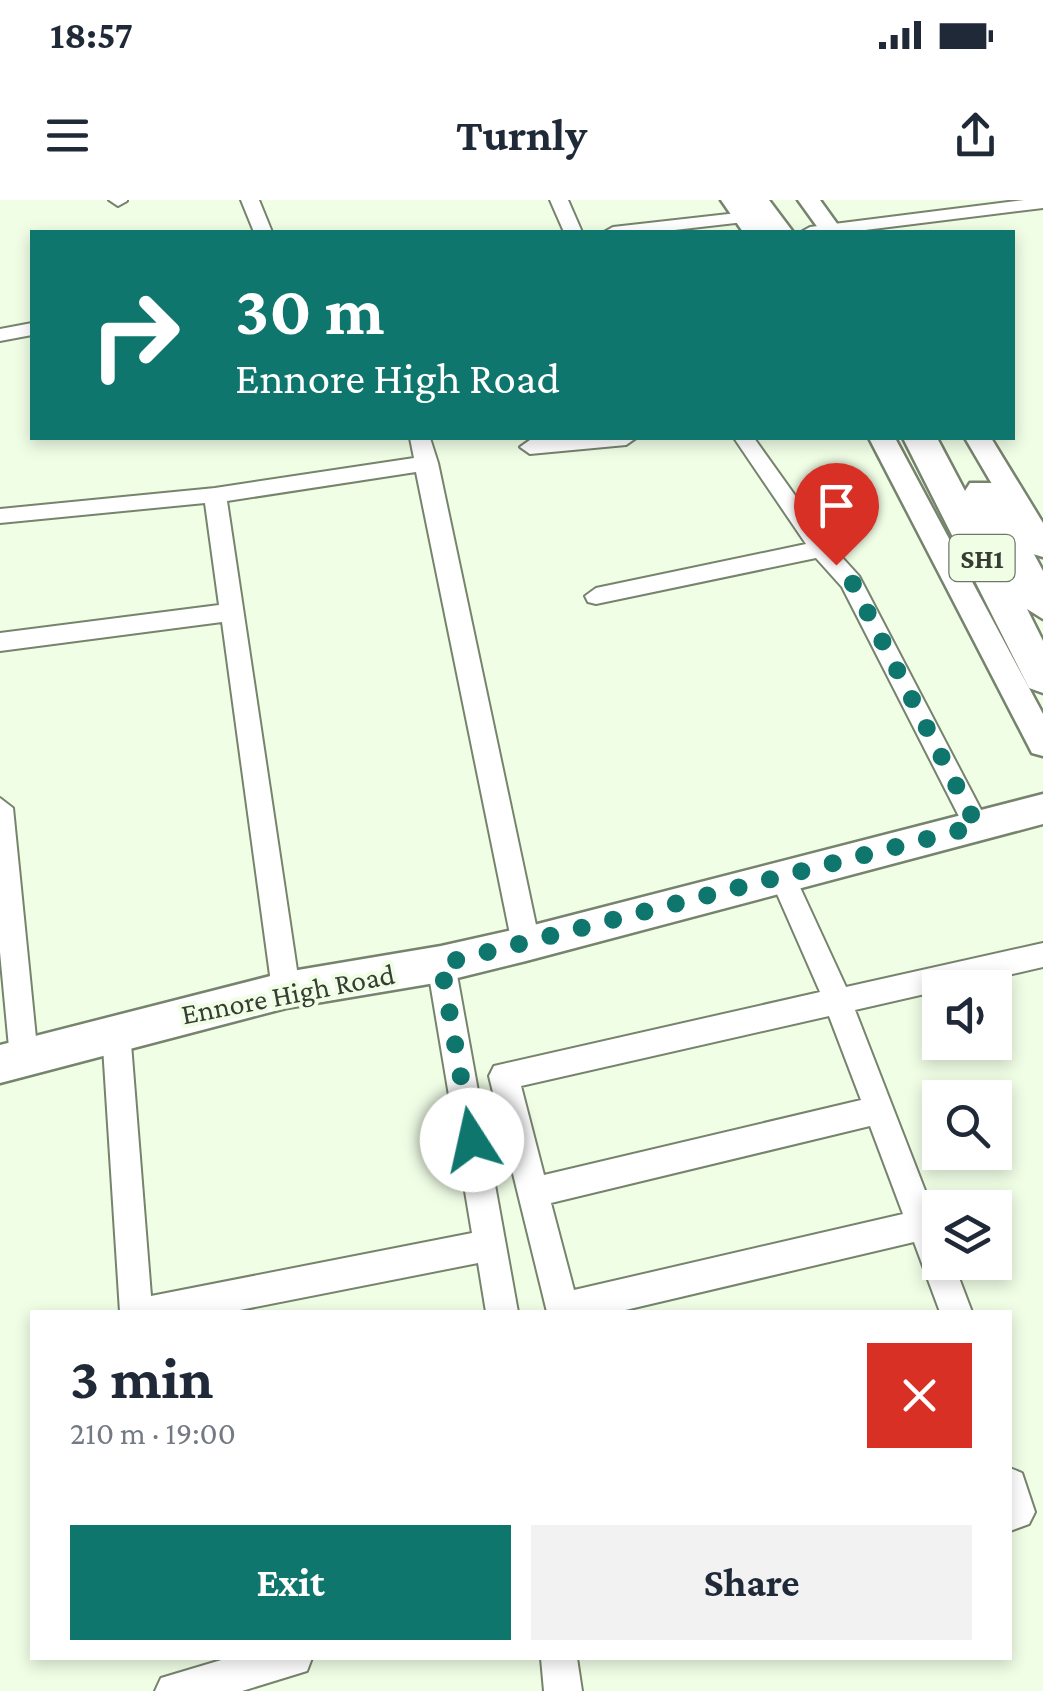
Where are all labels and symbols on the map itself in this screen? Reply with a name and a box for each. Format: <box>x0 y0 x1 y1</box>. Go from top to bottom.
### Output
pin <box>794 463 879 566</box>
road number: SH1 <box>950 535 1014 581</box>
street label: Ennore High Road <box>178 957 398 1031</box>
position arrow <box>420 1088 524 1192</box>

